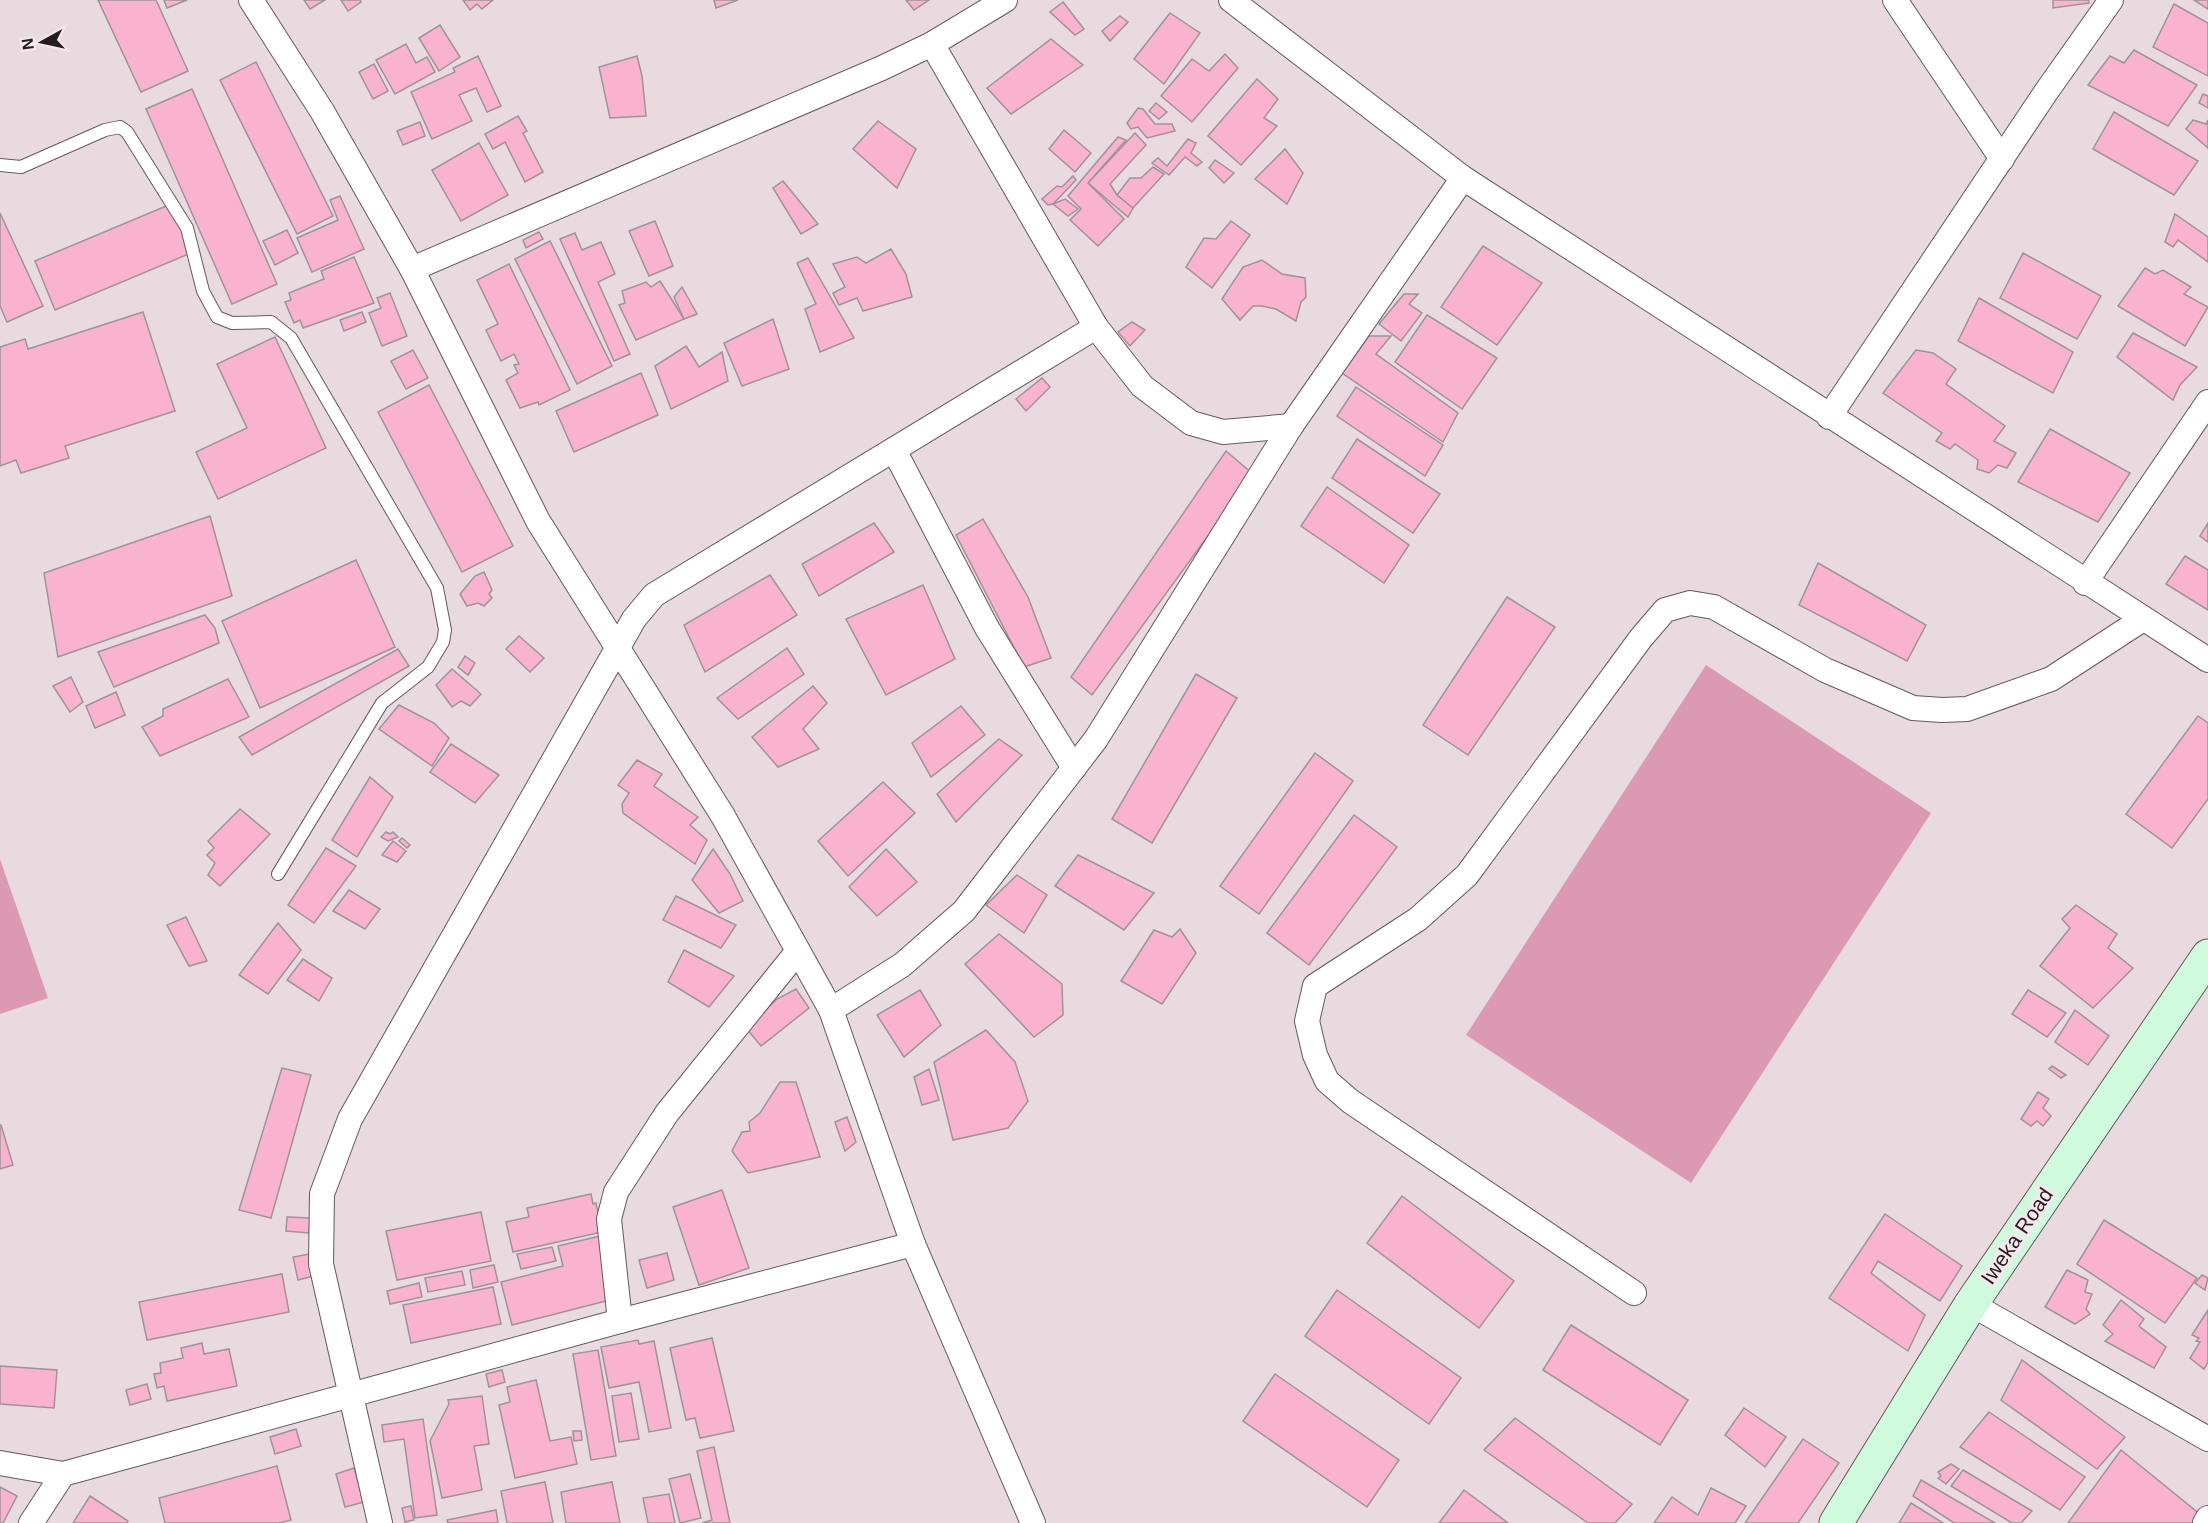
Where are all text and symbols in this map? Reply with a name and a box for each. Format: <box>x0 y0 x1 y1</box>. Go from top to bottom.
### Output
north arrow <box>12 12 72 72</box>
text: N <box>18 37 37 51</box>
street label: Iweka Road <box>1976 1183 2057 1288</box>

